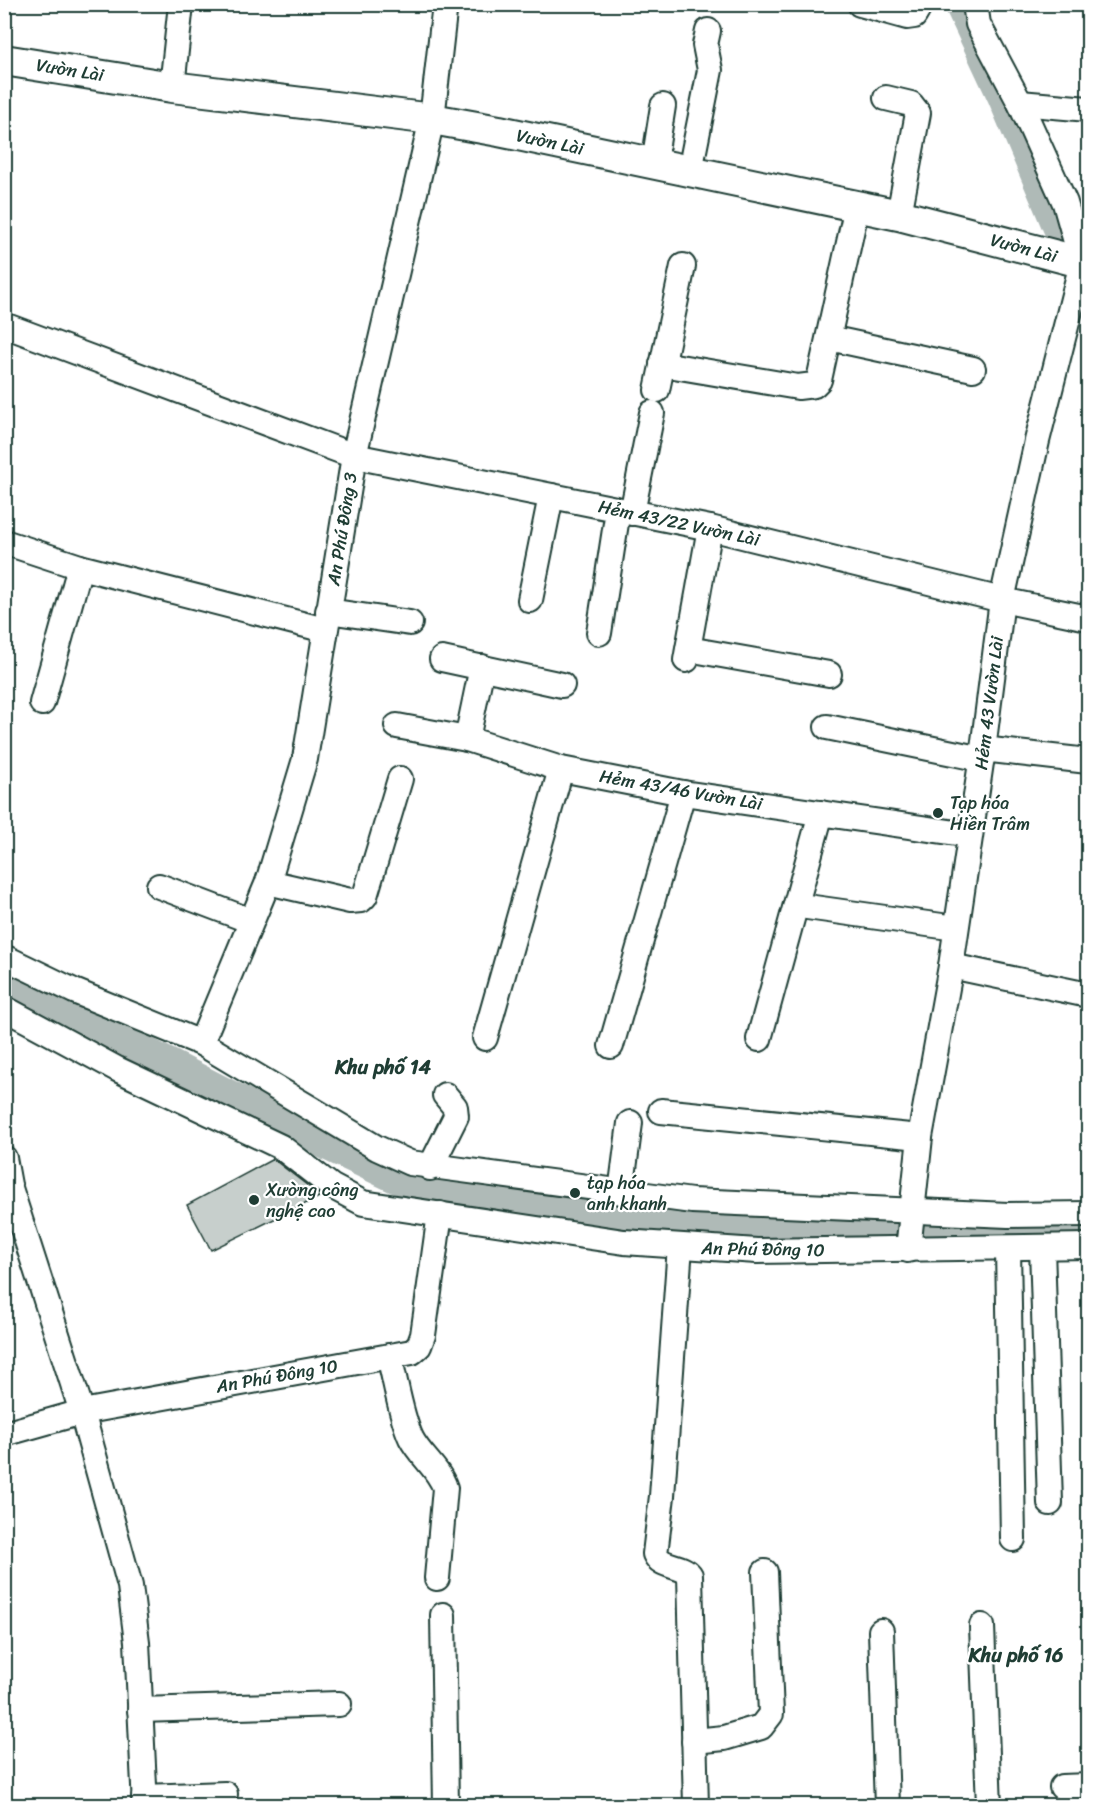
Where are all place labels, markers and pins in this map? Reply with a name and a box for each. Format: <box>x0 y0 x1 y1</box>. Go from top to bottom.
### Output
place label: Tạp hóa Hiền Trâm <box>950 787 1030 840</box>
marker: Tạp hóa Hiền Trâm <box>931 806 945 820</box>
place label: tạp hóa anh khanh <box>587 1167 667 1220</box>
place label: Xường công nghệ cao <box>265 1174 359 1227</box>
marker: tạp hóa anh khanh <box>568 1186 582 1200</box>
marker: Xường công nghệ cao <box>247 1193 261 1207</box>

